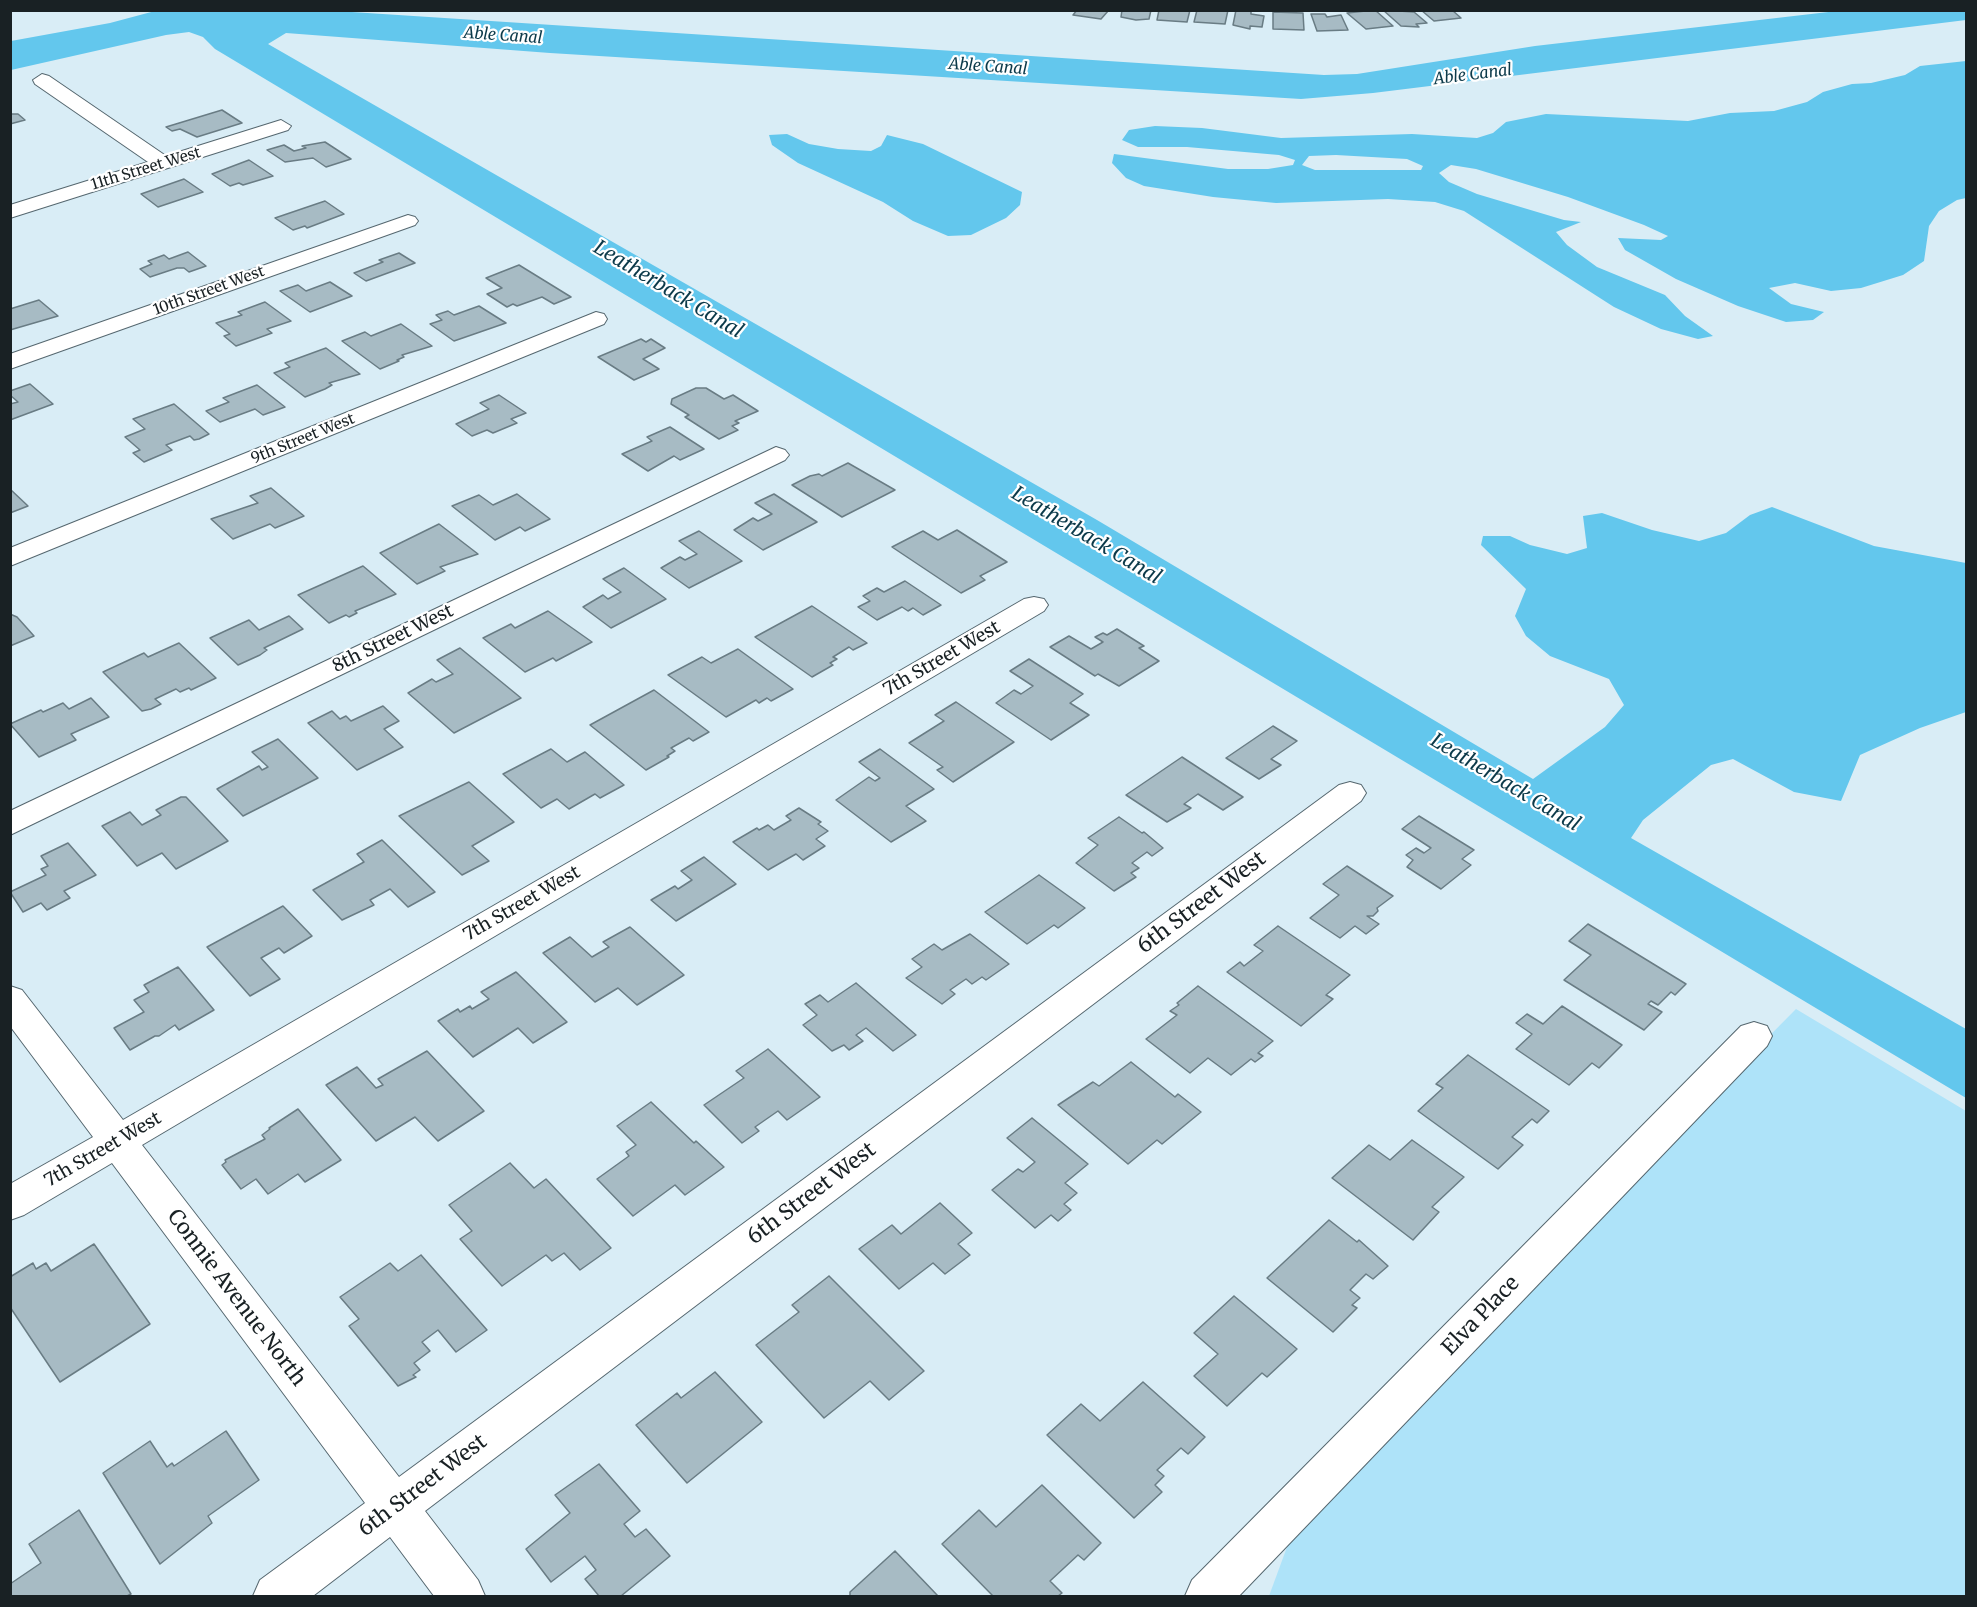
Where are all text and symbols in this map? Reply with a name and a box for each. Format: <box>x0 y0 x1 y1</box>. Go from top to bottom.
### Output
water label: Able Canal <box>463 24 543 48</box>
water label: Able Canal <box>948 55 1028 79</box>
water label: Able Canal <box>1433 61 1513 89</box>
street label: 11th Street West <box>89 144 203 194</box>
water label: Leatherback Canal <box>589 236 747 344</box>
street label: 10th Street West <box>151 263 267 319</box>
street label: 9th Street West <box>249 410 357 468</box>
water label: Leatherback Canal <box>1007 482 1165 590</box>
street label: 8th Street West <box>329 600 457 678</box>
street label: 7th Street West <box>880 617 1004 701</box>
water label: Leatherback Canal <box>1426 729 1584 837</box>
street label: 6th Street West <box>1133 847 1271 959</box>
street label: 7th Street West <box>460 862 584 946</box>
street label: 7th Street West <box>41 1108 165 1192</box>
street label: 6th Street West <box>743 1138 881 1250</box>
street label: Connie Avenue North <box>161 1205 311 1391</box>
street label: Elva Place <box>1437 1271 1525 1361</box>
street label: 6th Street West <box>354 1430 492 1542</box>

